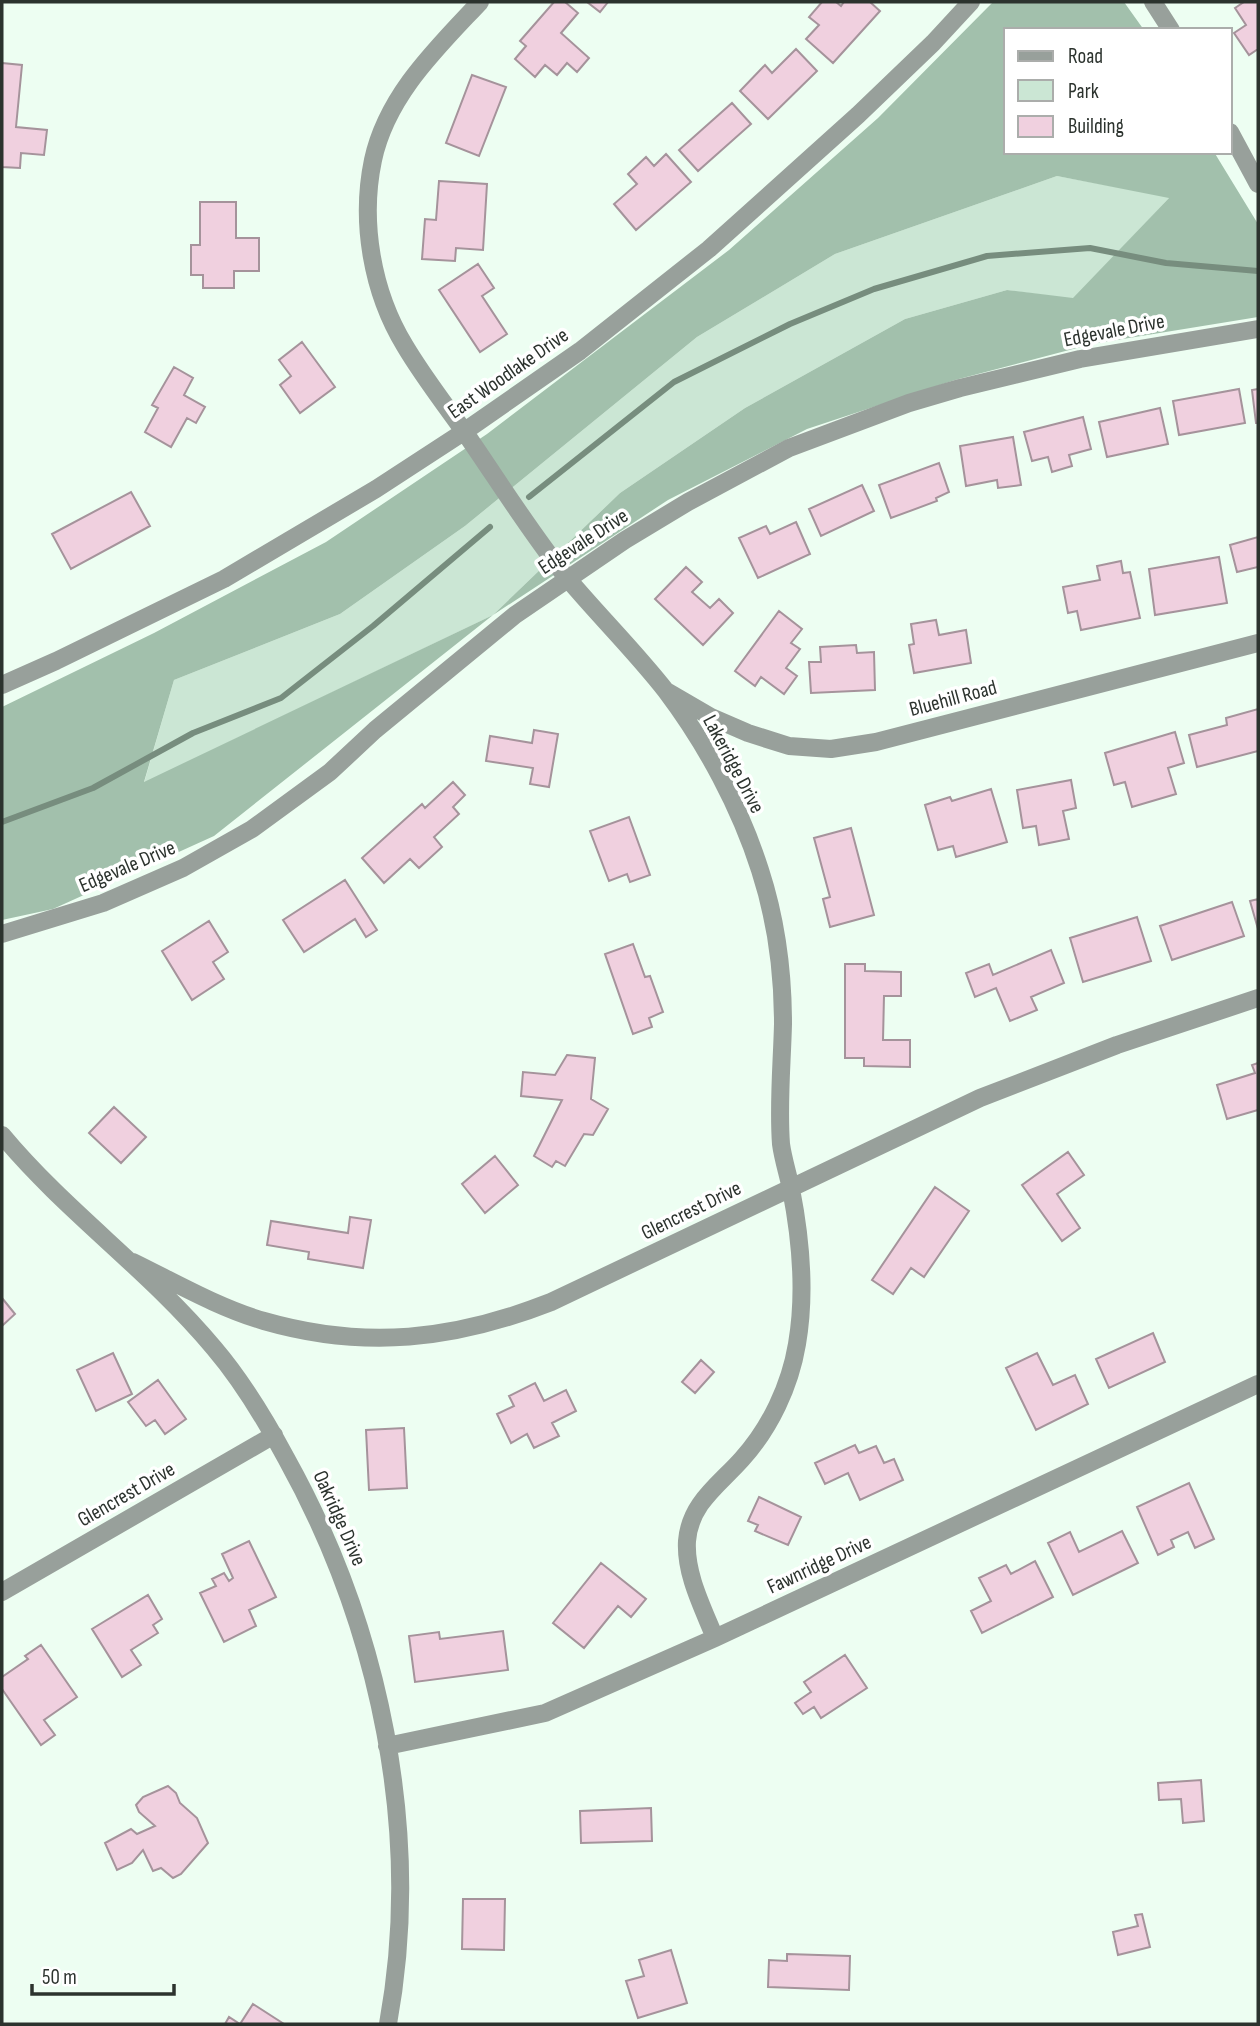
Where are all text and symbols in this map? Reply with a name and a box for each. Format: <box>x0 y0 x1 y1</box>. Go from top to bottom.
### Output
legend <box>1004 28 1232 154</box>
text: Road <box>1068 44 1103 69</box>
text: Park <box>1068 79 1099 104</box>
text: Building <box>1068 114 1124 139</box>
street label: Edgevale Drive <box>1062 308 1167 353</box>
street label: East Woodlake Drive <box>443 323 573 424</box>
street label: Edgevale Drive <box>534 503 633 580</box>
street label: Bluehill Road <box>907 675 1000 722</box>
street label: Lakeridge Drive <box>697 711 770 818</box>
street label: Edgevale Drive <box>75 835 179 898</box>
street label: Glencrest Drive <box>637 1175 745 1245</box>
street label: Glencrest Drive <box>73 1457 179 1532</box>
street label: Oakridge Drive <box>307 1467 372 1570</box>
street label: Fawnridge Drive <box>763 1530 875 1599</box>
scale bar <box>32 1952 173 1996</box>
text: 50 m <box>42 1965 77 1990</box>

